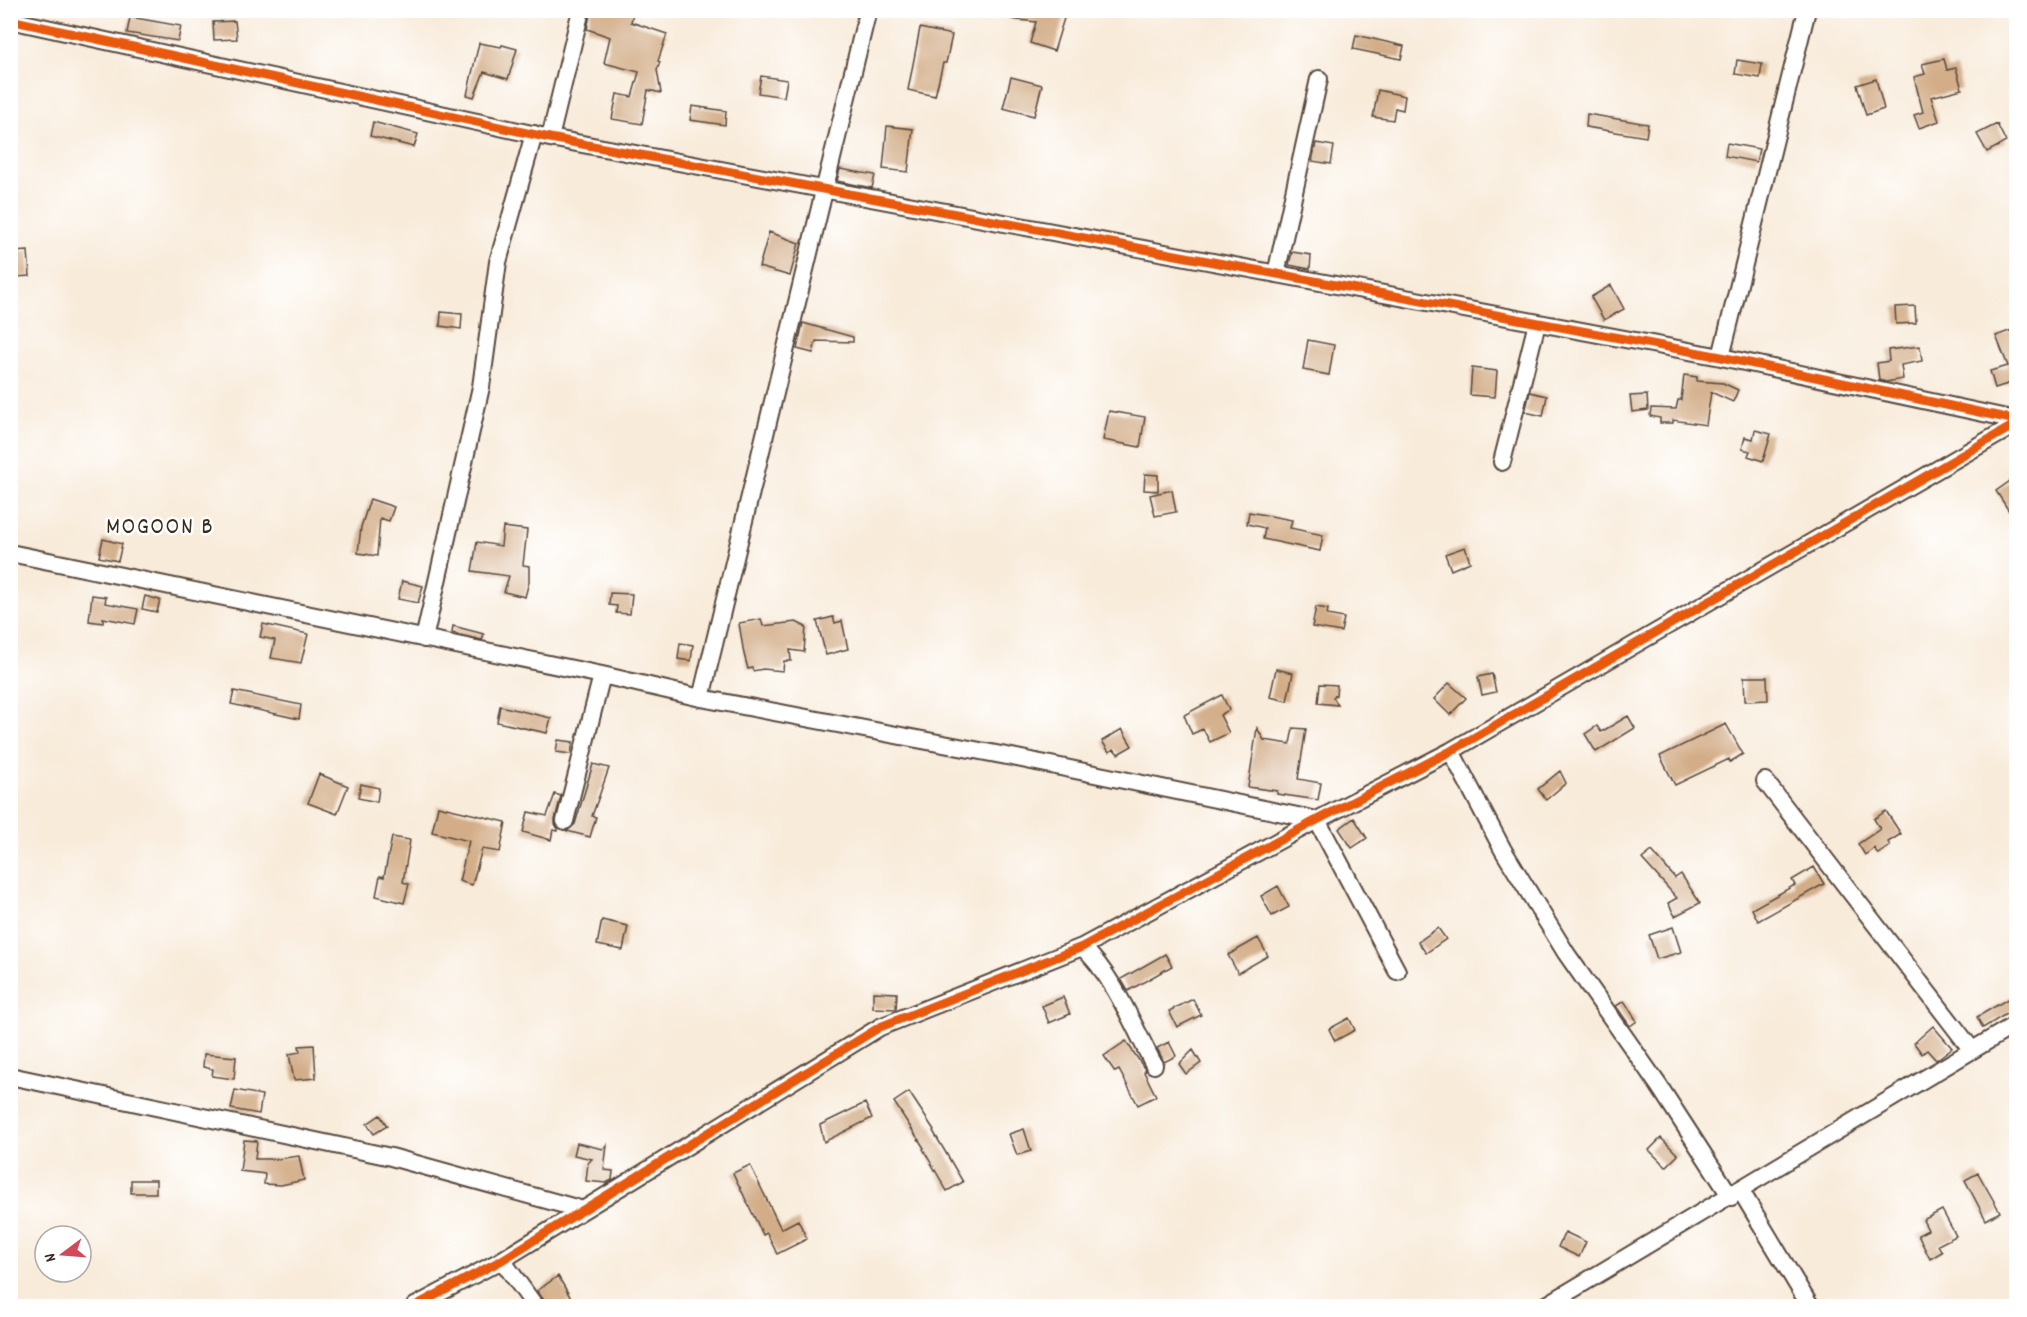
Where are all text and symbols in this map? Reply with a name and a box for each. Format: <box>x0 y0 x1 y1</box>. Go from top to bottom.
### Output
district label: MOGOON B <box>106 511 214 545</box>
north arrow <box>33 1224 93 1284</box>
text: N <box>39 1250 63 1264</box>

